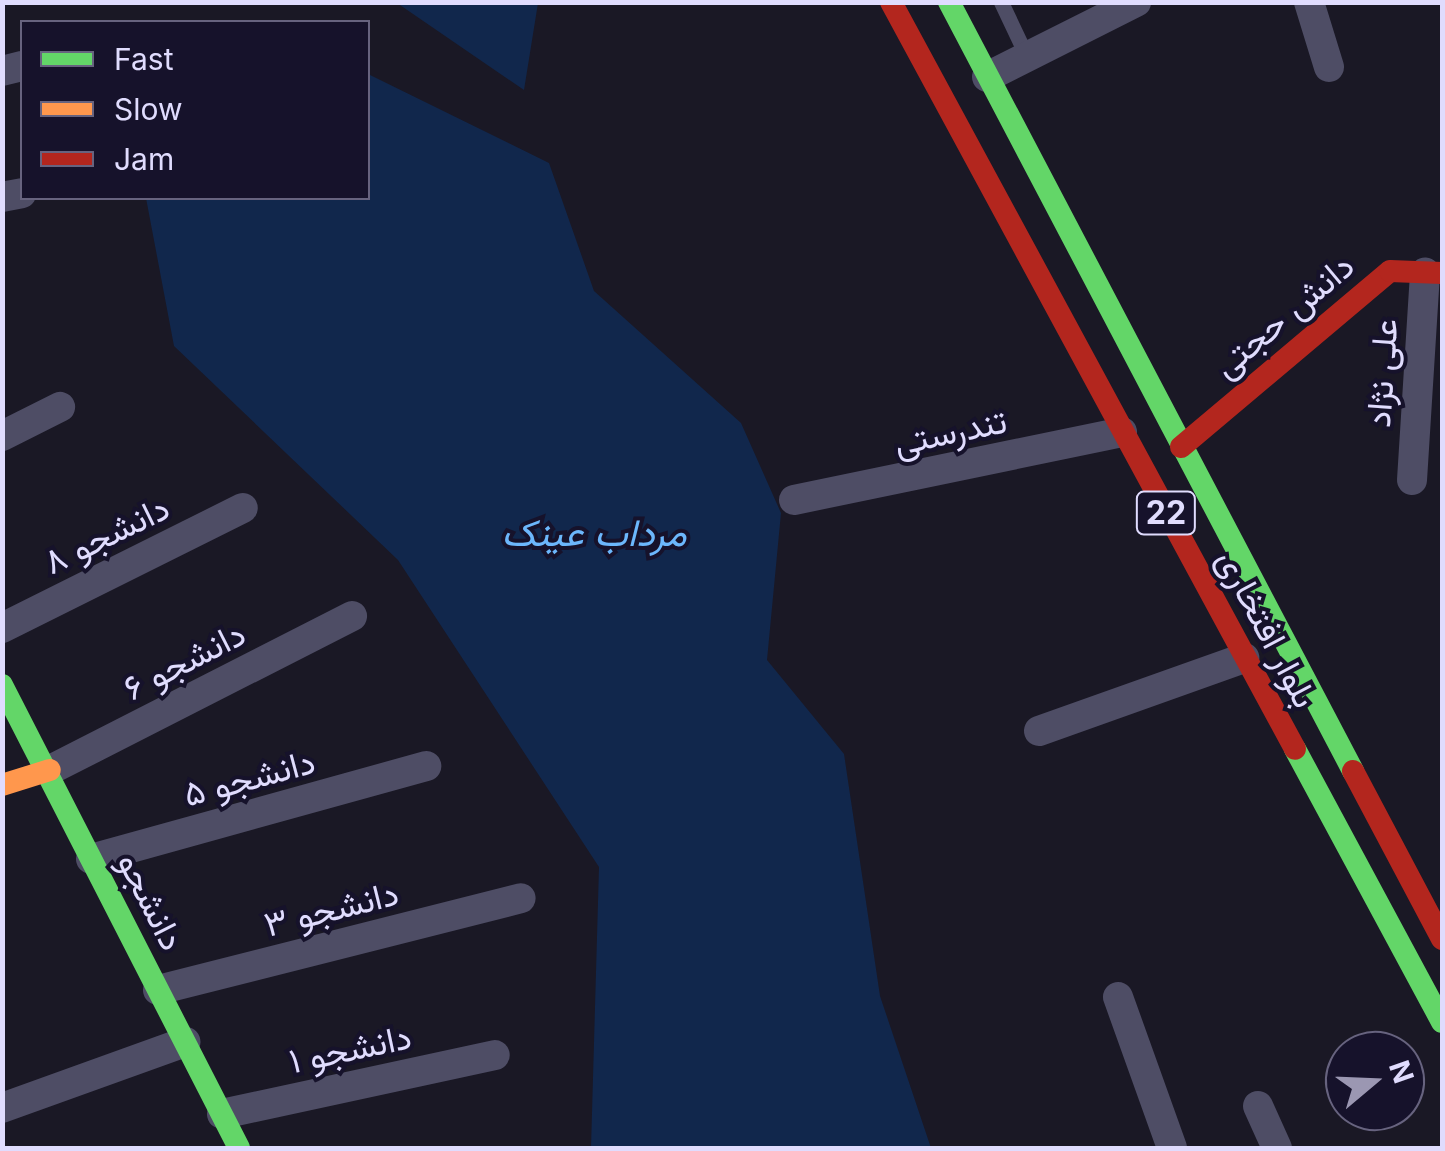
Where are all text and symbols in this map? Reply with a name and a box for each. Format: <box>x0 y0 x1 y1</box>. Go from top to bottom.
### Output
legend <box>20 20 370 200</box>
text: Fast <box>114 41 173 77</box>
text: Slow <box>114 91 183 127</box>
text: Jam <box>114 141 174 177</box>
street label: دانش حجتی <box>1204 244 1362 386</box>
street label: علی نژاد <box>1356 317 1406 429</box>
street label: تندرستی <box>890 399 1010 463</box>
street label: دانشجو ۸ <box>36 486 176 582</box>
road number: 22 <box>1134 486 1198 540</box>
water label: مرداب عینک <box>501 510 687 556</box>
street label: بلوار افتخاری <box>1209 542 1327 714</box>
street label: دانشجو ۶ <box>116 612 252 708</box>
street label: دانشجو ۵ <box>179 739 319 815</box>
street label: دانشجو <box>110 845 194 957</box>
street label: دانشجو ۳ <box>260 871 402 945</box>
street label: دانشجو ۱ <box>285 1015 415 1081</box>
north arrow <box>1325 1031 1425 1131</box>
text: N <box>1382 1056 1421 1088</box>

